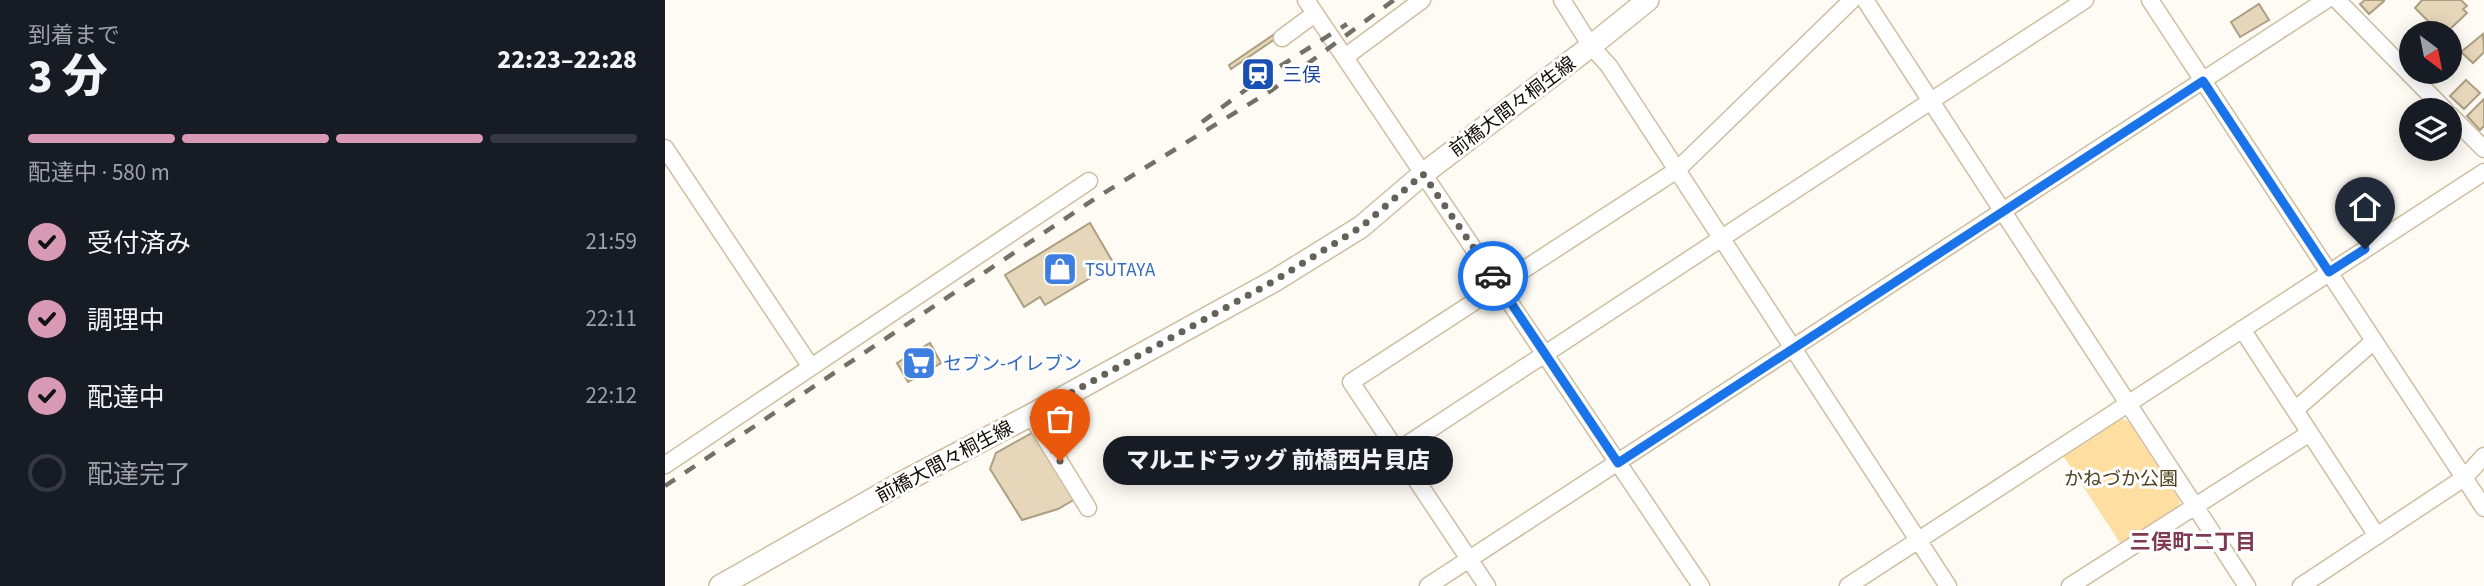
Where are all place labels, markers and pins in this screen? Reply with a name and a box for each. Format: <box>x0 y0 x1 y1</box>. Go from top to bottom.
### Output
station icon: 三俣 <box>1239 55 1277 93</box>
place label: 三俣 <box>1283 62 1321 89</box>
pin <box>2335 177 2395 249</box>
shop icon: TSUTAYA <box>1041 250 1079 288</box>
place label: TSUTAYA <box>1085 257 1156 284</box>
supermarket icon: セブン-イレブン <box>900 344 938 382</box>
place label: セブン-イレブン <box>943 351 1082 378</box>
pin <box>1030 389 1090 461</box>
callout: マルエドラッグ 前橋西片貝店 <box>1102 436 1452 486</box>

